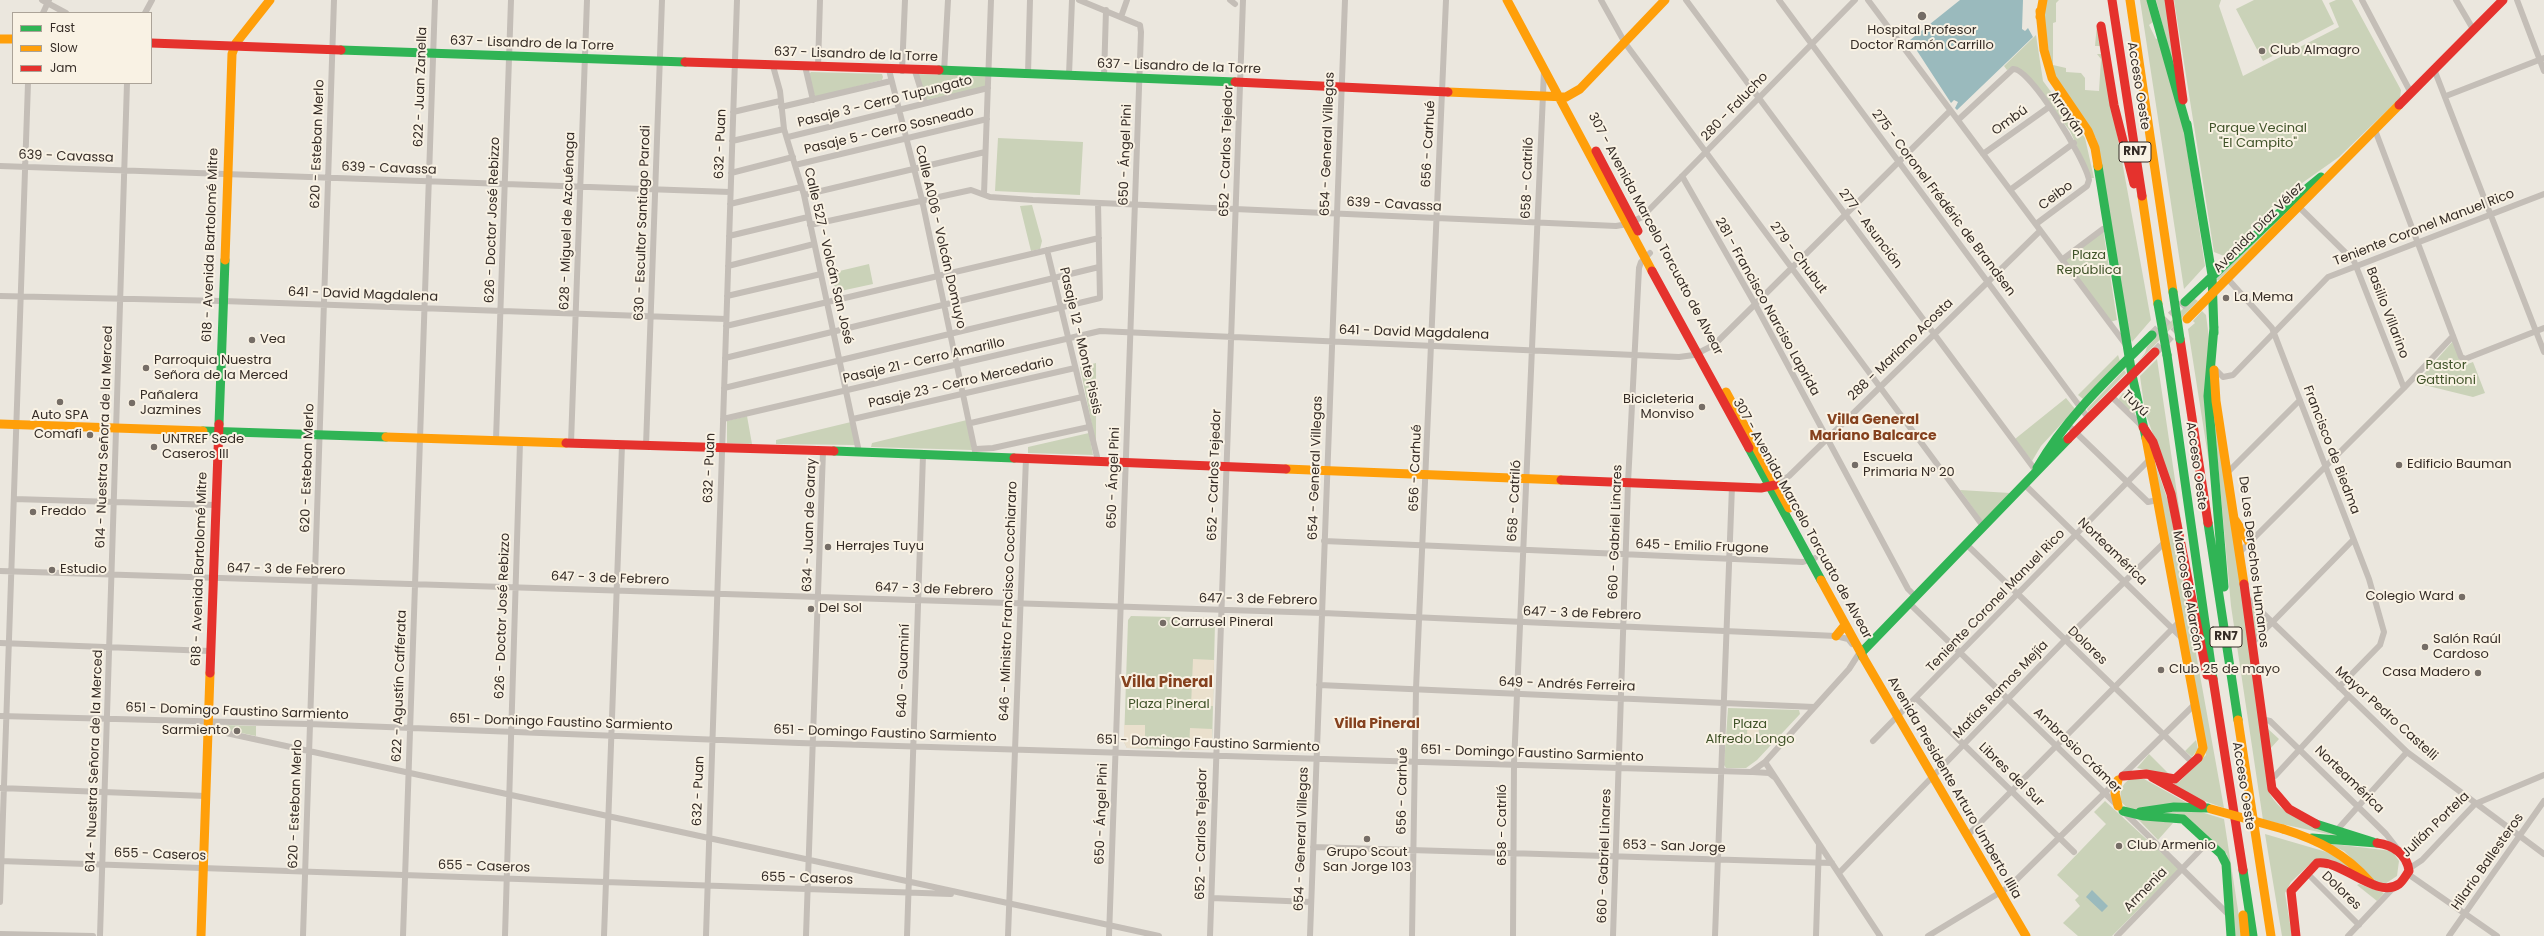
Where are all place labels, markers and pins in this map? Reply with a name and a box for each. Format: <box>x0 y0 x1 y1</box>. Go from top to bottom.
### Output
marker: Hospital Profesor Doctor Ramón Carrillo <box>1916 10 1928 22</box>
place label: Hospital Profesor Doctor Ramón Carrillo <box>1850 23 1994 54</box>
place label: Club Almagro <box>2270 43 2360 59</box>
marker: Club Almagro <box>2257 46 2267 56</box>
place label: La Mema <box>2234 290 2293 306</box>
marker: La Mema <box>2221 293 2231 303</box>
place label: Vea <box>260 332 286 348</box>
marker: Vea <box>247 335 257 345</box>
place label: Parroquia Nuestra Señora de la Merced <box>154 353 288 384</box>
marker: Parroquia Nuestra Señora de la Merced <box>141 363 151 373</box>
place label: Pañalera Jazmines <box>140 388 201 419</box>
place label: Bicicleteria Monviso <box>1623 392 1694 423</box>
marker: Auto SPA <box>55 397 65 407</box>
marker: Pañalera Jazmines <box>127 398 137 408</box>
marker: Bicicleteria Monviso <box>1697 402 1707 412</box>
place label: Auto SPA <box>31 408 89 424</box>
place label: Comafi <box>34 427 82 443</box>
marker: Comafi <box>85 430 95 440</box>
place label: UNTREF Sede Caseros III <box>162 432 244 463</box>
marker: UNTREF Sede Caseros III <box>149 442 159 452</box>
place label: Escuela Primaria N° 20 <box>1863 450 1955 481</box>
place label: Edificio Bauman <box>2407 457 2512 473</box>
marker: Escuela Primaria N° 20 <box>1850 460 1860 470</box>
marker: Edificio Bauman <box>2394 460 2404 470</box>
place label: Freddo <box>41 504 86 520</box>
marker: Freddo <box>28 507 38 517</box>
place label: Herrajes Tuyu <box>836 539 924 555</box>
marker: Herrajes Tuyu <box>823 542 833 552</box>
place label: Estudio <box>60 562 107 578</box>
marker: Estudio <box>47 565 57 575</box>
place label: Colegio Ward <box>2365 589 2454 605</box>
marker: Colegio Ward <box>2457 592 2467 602</box>
place label: Del Sol <box>819 601 862 617</box>
marker: Del Sol <box>806 604 816 614</box>
place label: Carrusel Pineral <box>1171 615 1273 631</box>
marker: Carrusel Pineral <box>1158 618 1168 628</box>
place label: Salón Raúl Cardoso <box>2433 632 2501 663</box>
marker: Salón Raúl Cardoso <box>2420 642 2430 652</box>
place label: Club 25 de mayo <box>2169 662 2280 678</box>
marker: Club 25 de mayo <box>2156 665 2166 675</box>
place label: Casa Madero <box>2382 665 2470 681</box>
marker: Casa Madero <box>2473 668 2483 678</box>
place label: Sarmiento <box>162 723 229 739</box>
marker: Sarmiento <box>232 726 242 736</box>
marker: Grupo Scout San Jorge 103 <box>1362 834 1372 844</box>
place label: Club Armenio <box>2127 838 2216 854</box>
marker: Club Armenio <box>2114 841 2124 851</box>
place label: Grupo Scout San Jorge 103 <box>1323 845 1411 876</box>

